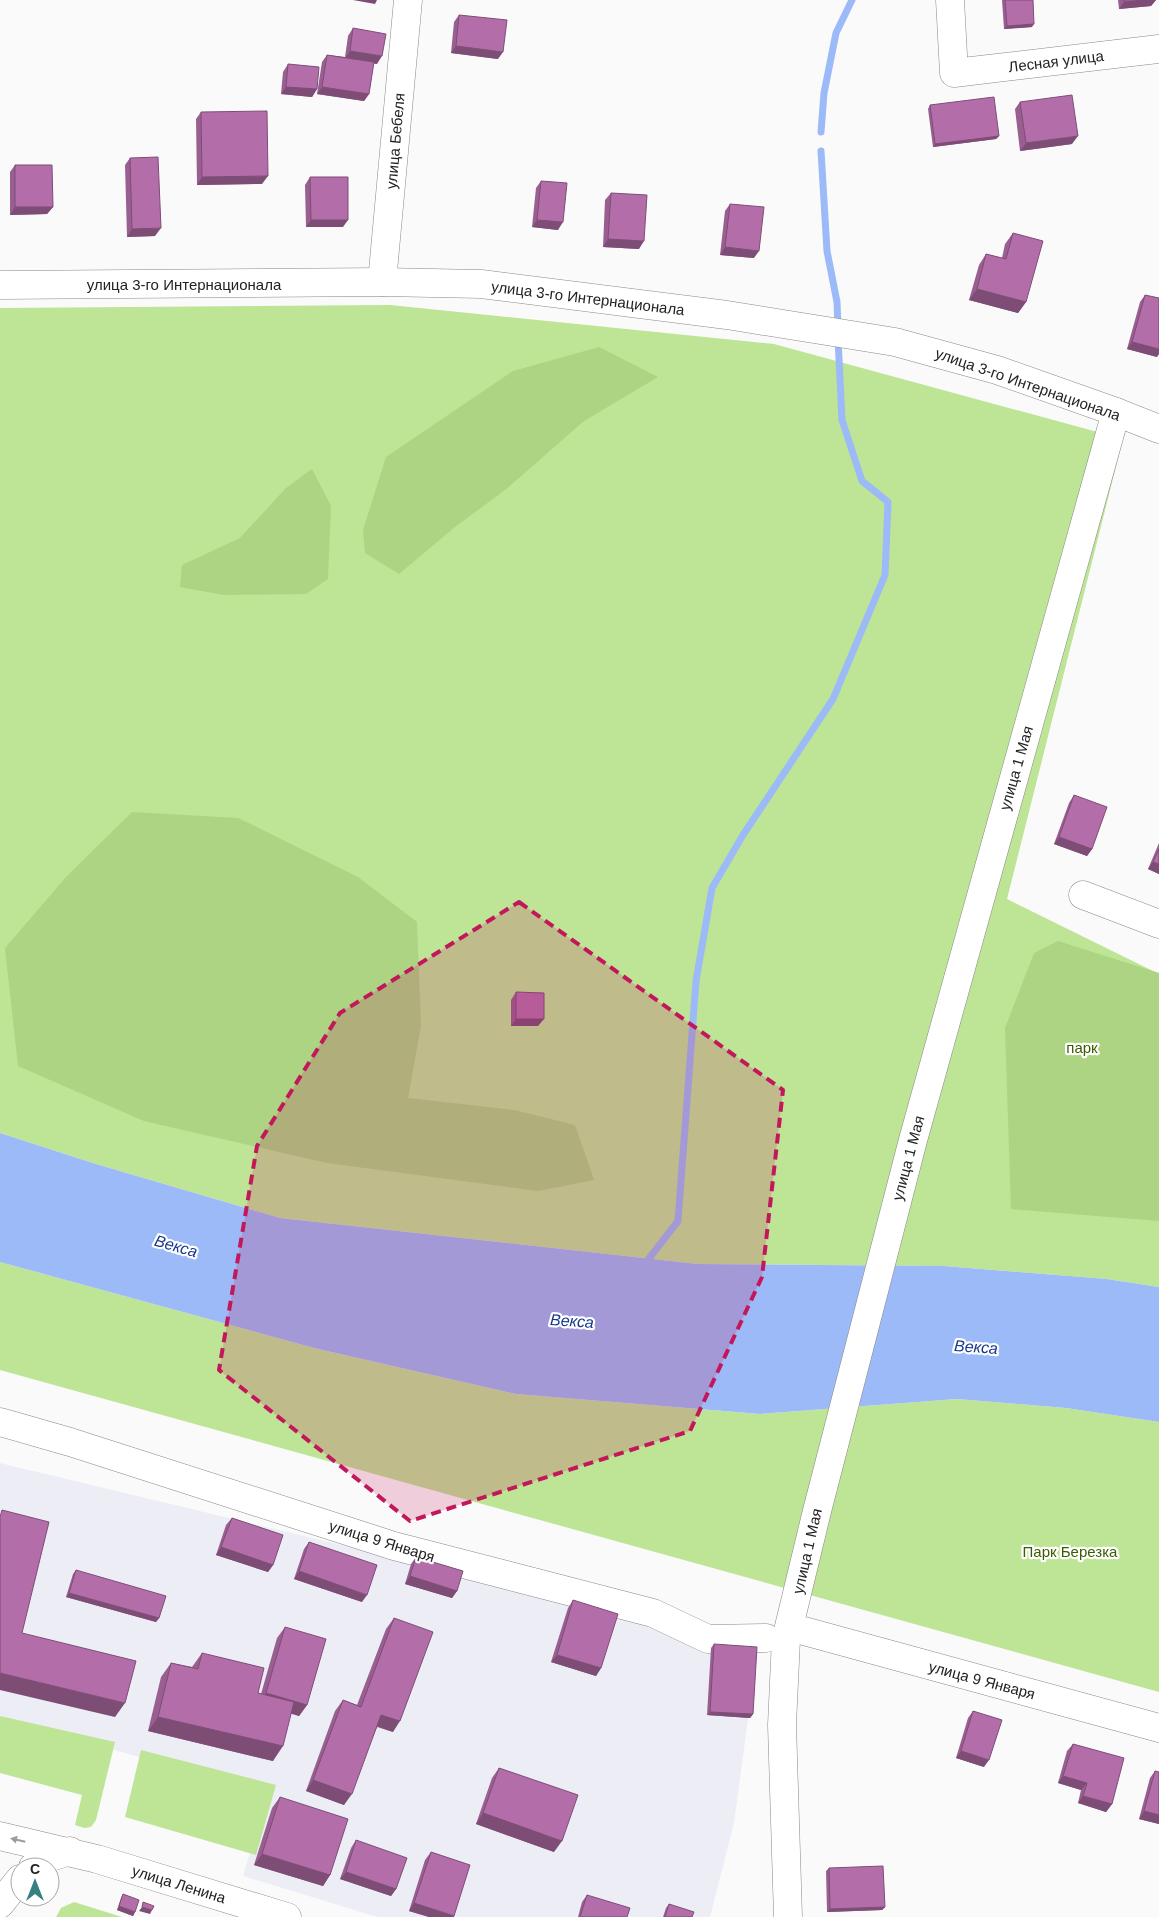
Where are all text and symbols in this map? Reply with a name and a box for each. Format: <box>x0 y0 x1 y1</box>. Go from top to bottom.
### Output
street label: Лесная улица <box>1007 47 1105 75</box>
street label: улица Бебеля <box>382 92 408 190</box>
street label: улица 3-го Интернационала <box>87 276 282 293</box>
street label: улица 3-го Интернационала <box>490 278 686 318</box>
street label: улица 3-го Интернационала <box>933 344 1123 424</box>
street label: улица 1 Мая <box>996 724 1036 812</box>
park label: парк <box>1066 1039 1098 1056</box>
street label: улица 1 Мая <box>889 1114 927 1202</box>
water label: Векса <box>153 1232 200 1260</box>
water label: Векса <box>550 1311 595 1331</box>
water label: Векса <box>954 1337 999 1357</box>
street label: улица 1 Мая <box>789 1507 825 1595</box>
street label: улица 9 Января <box>327 1517 437 1565</box>
park label: Парк Березка <box>1023 1543 1118 1560</box>
street label: улица 9 Января <box>927 1658 1037 1702</box>
one-way arrow <box>10 1836 26 1844</box>
north arrow <box>10 1857 60 1907</box>
text: С <box>30 1861 40 1877</box>
street label: улица Ленина <box>130 1862 228 1906</box>

